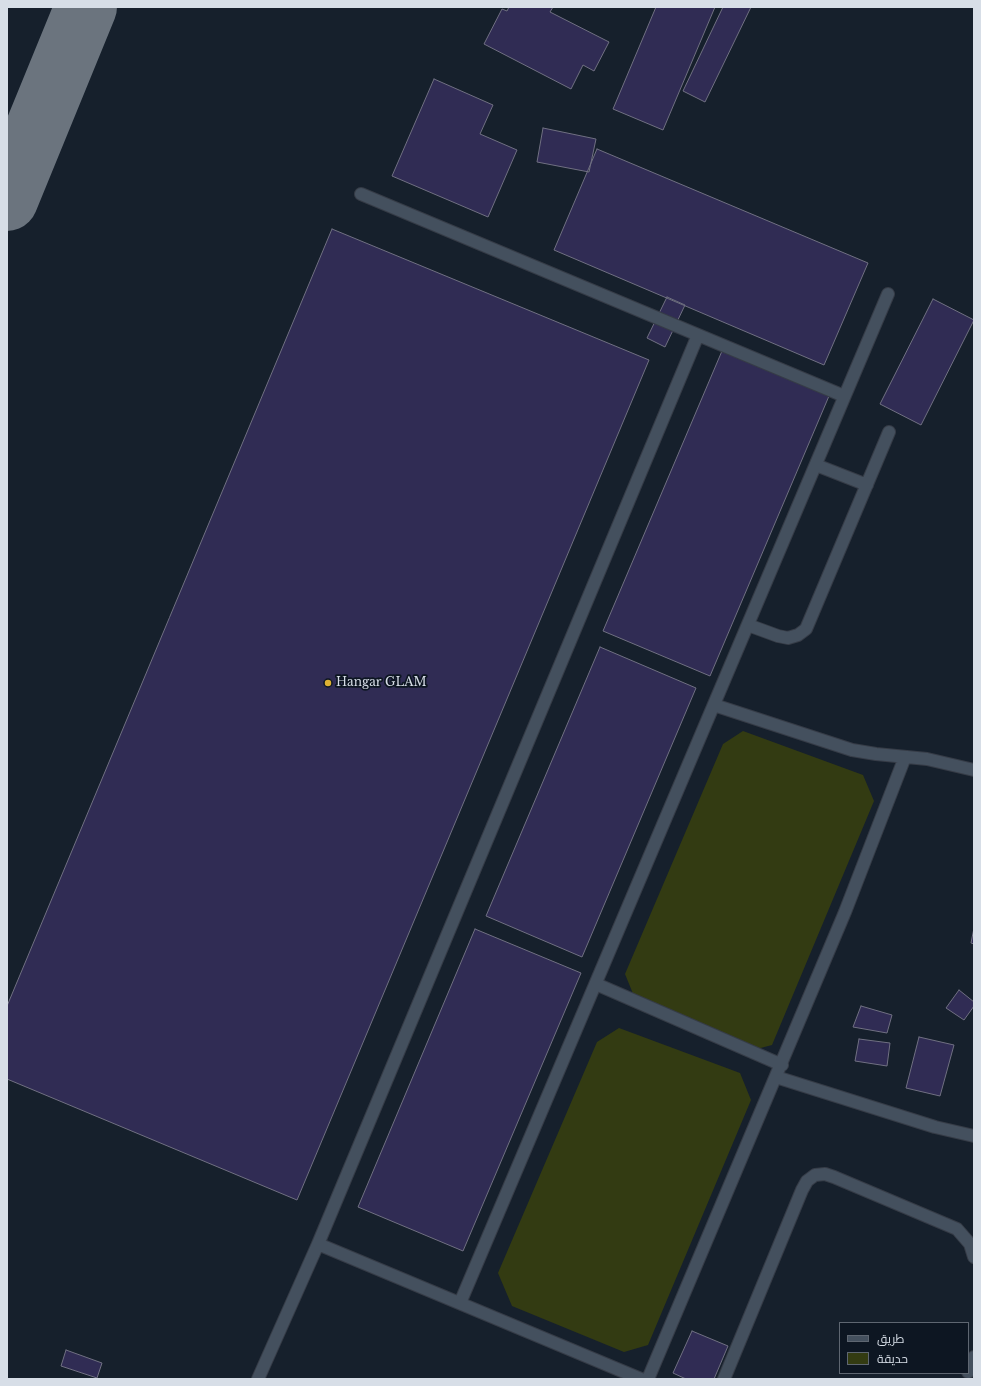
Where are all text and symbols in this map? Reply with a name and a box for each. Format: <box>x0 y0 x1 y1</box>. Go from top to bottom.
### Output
place label: Hangar GLAM <box>336 676 427 690</box>
marker: Hangar GLAM <box>323 678 333 688</box>
legend <box>839 1322 969 1374</box>
text: طريق <box>877 1331 904 1346</box>
text: حديقة <box>877 1351 908 1366</box>

